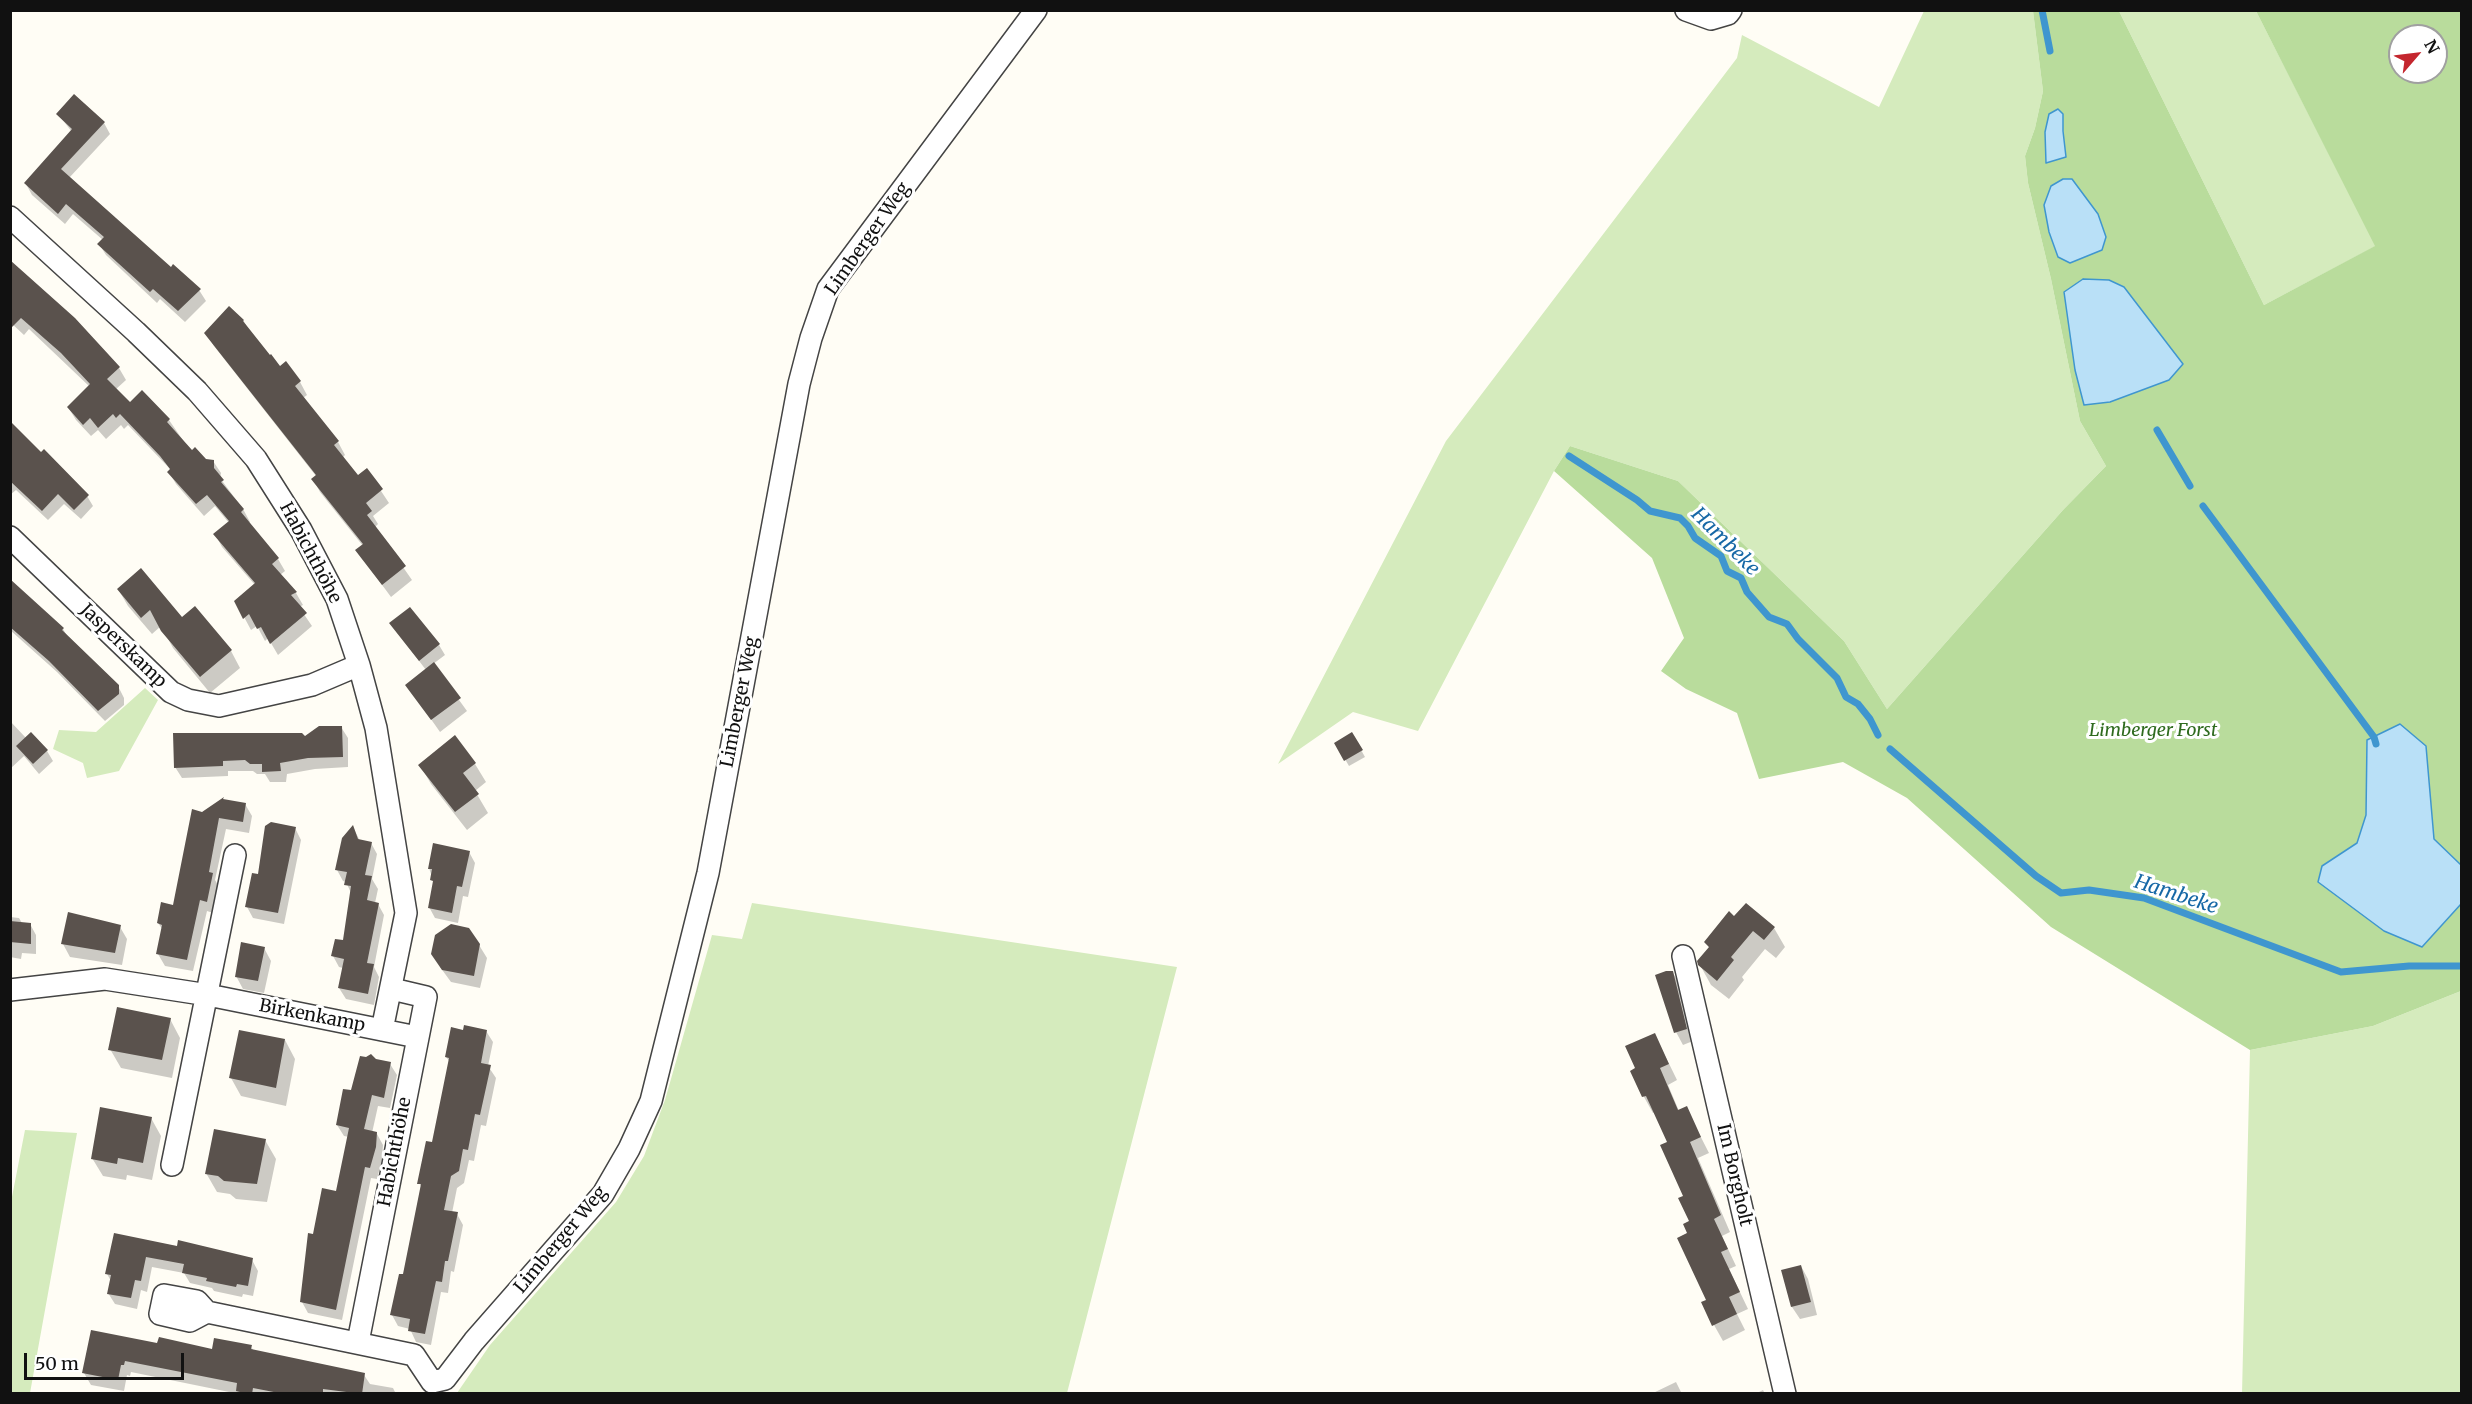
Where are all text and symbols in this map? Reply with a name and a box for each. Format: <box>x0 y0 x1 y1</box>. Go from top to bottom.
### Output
north arrow <box>2388 24 2448 84</box>
text: N <box>2420 36 2444 57</box>
street label: Limberger Weg <box>821 178 915 300</box>
street label: Habichthöhe <box>274 499 346 607</box>
water label: Hambeke <box>1686 503 1764 581</box>
street label: Jasperskamp <box>75 599 171 693</box>
street label: Limberger Weg <box>717 635 763 769</box>
park label: Limberger Forst <box>2089 720 2217 742</box>
water label: Hambeke <box>2131 870 2221 920</box>
street label: Birkenkamp <box>257 995 367 1037</box>
street label: Habichthöhe <box>374 1095 416 1209</box>
street label: Im Borgholt <box>1712 1122 1756 1228</box>
street label: Limberger Weg <box>510 1182 612 1298</box>
scale bar <box>27 1341 188 1379</box>
text: 50 m <box>35 1352 79 1375</box>

